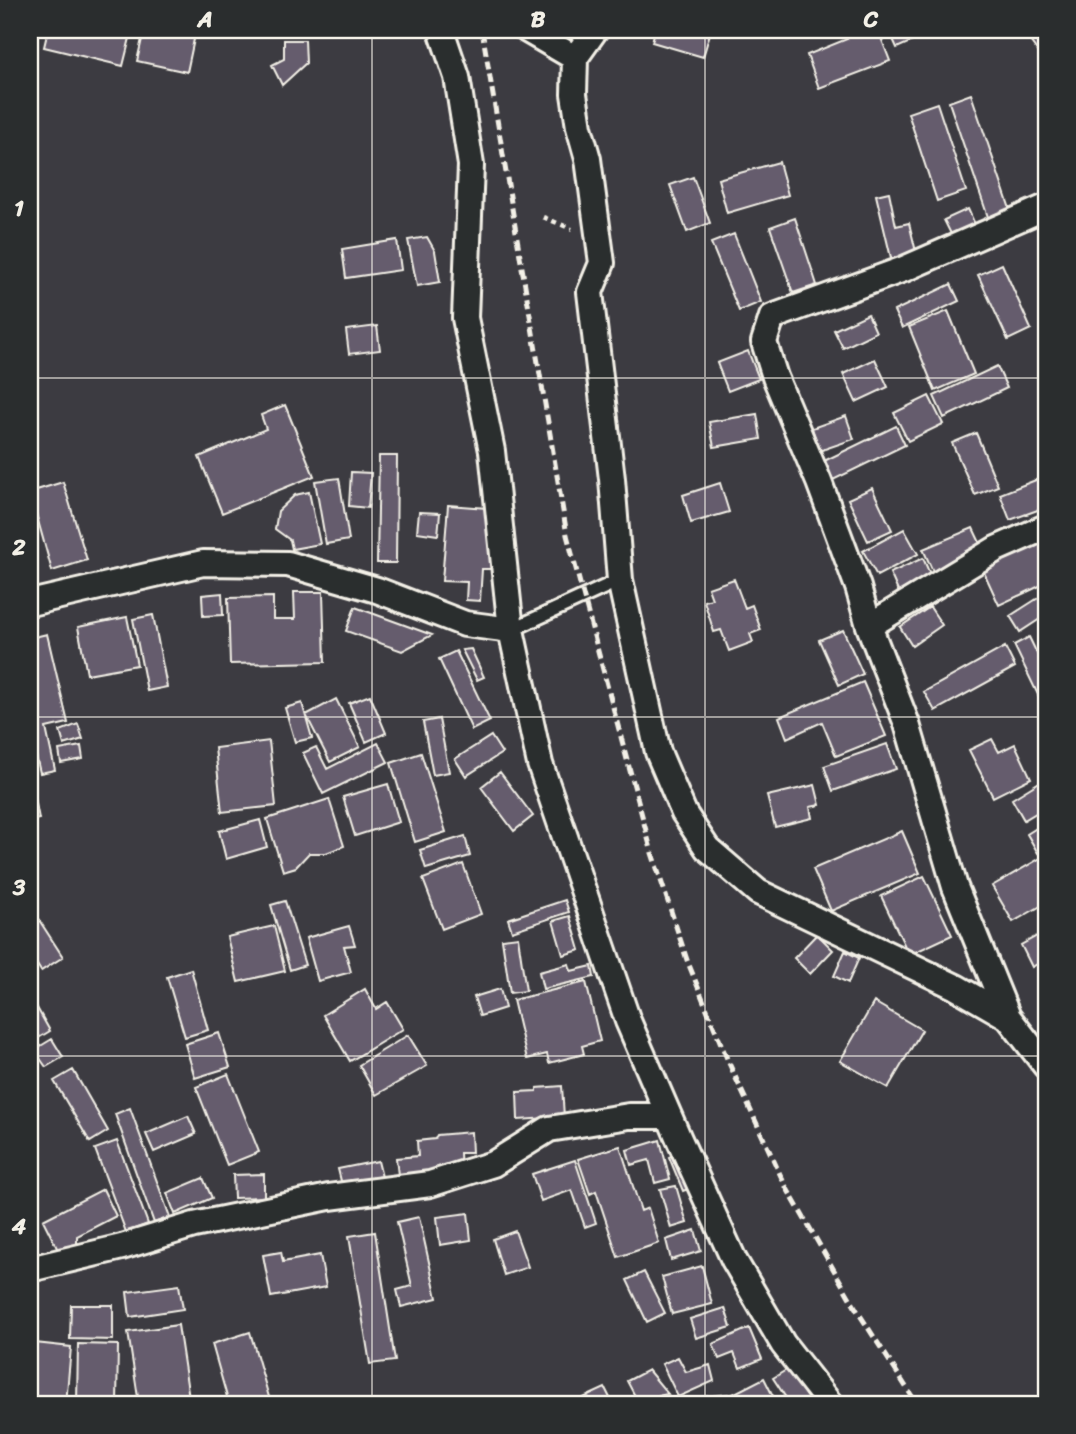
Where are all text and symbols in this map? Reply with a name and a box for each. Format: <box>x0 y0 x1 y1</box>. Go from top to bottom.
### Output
text: A <box>196 0 213 40</box>
text: B <box>531 0 546 40</box>
text: C <box>863 0 879 40</box>
text: 1 <box>14 188 24 229</box>
text: 2 <box>11 527 26 568</box>
text: 3 <box>12 867 26 908</box>
text: 4 <box>11 1206 27 1247</box>

